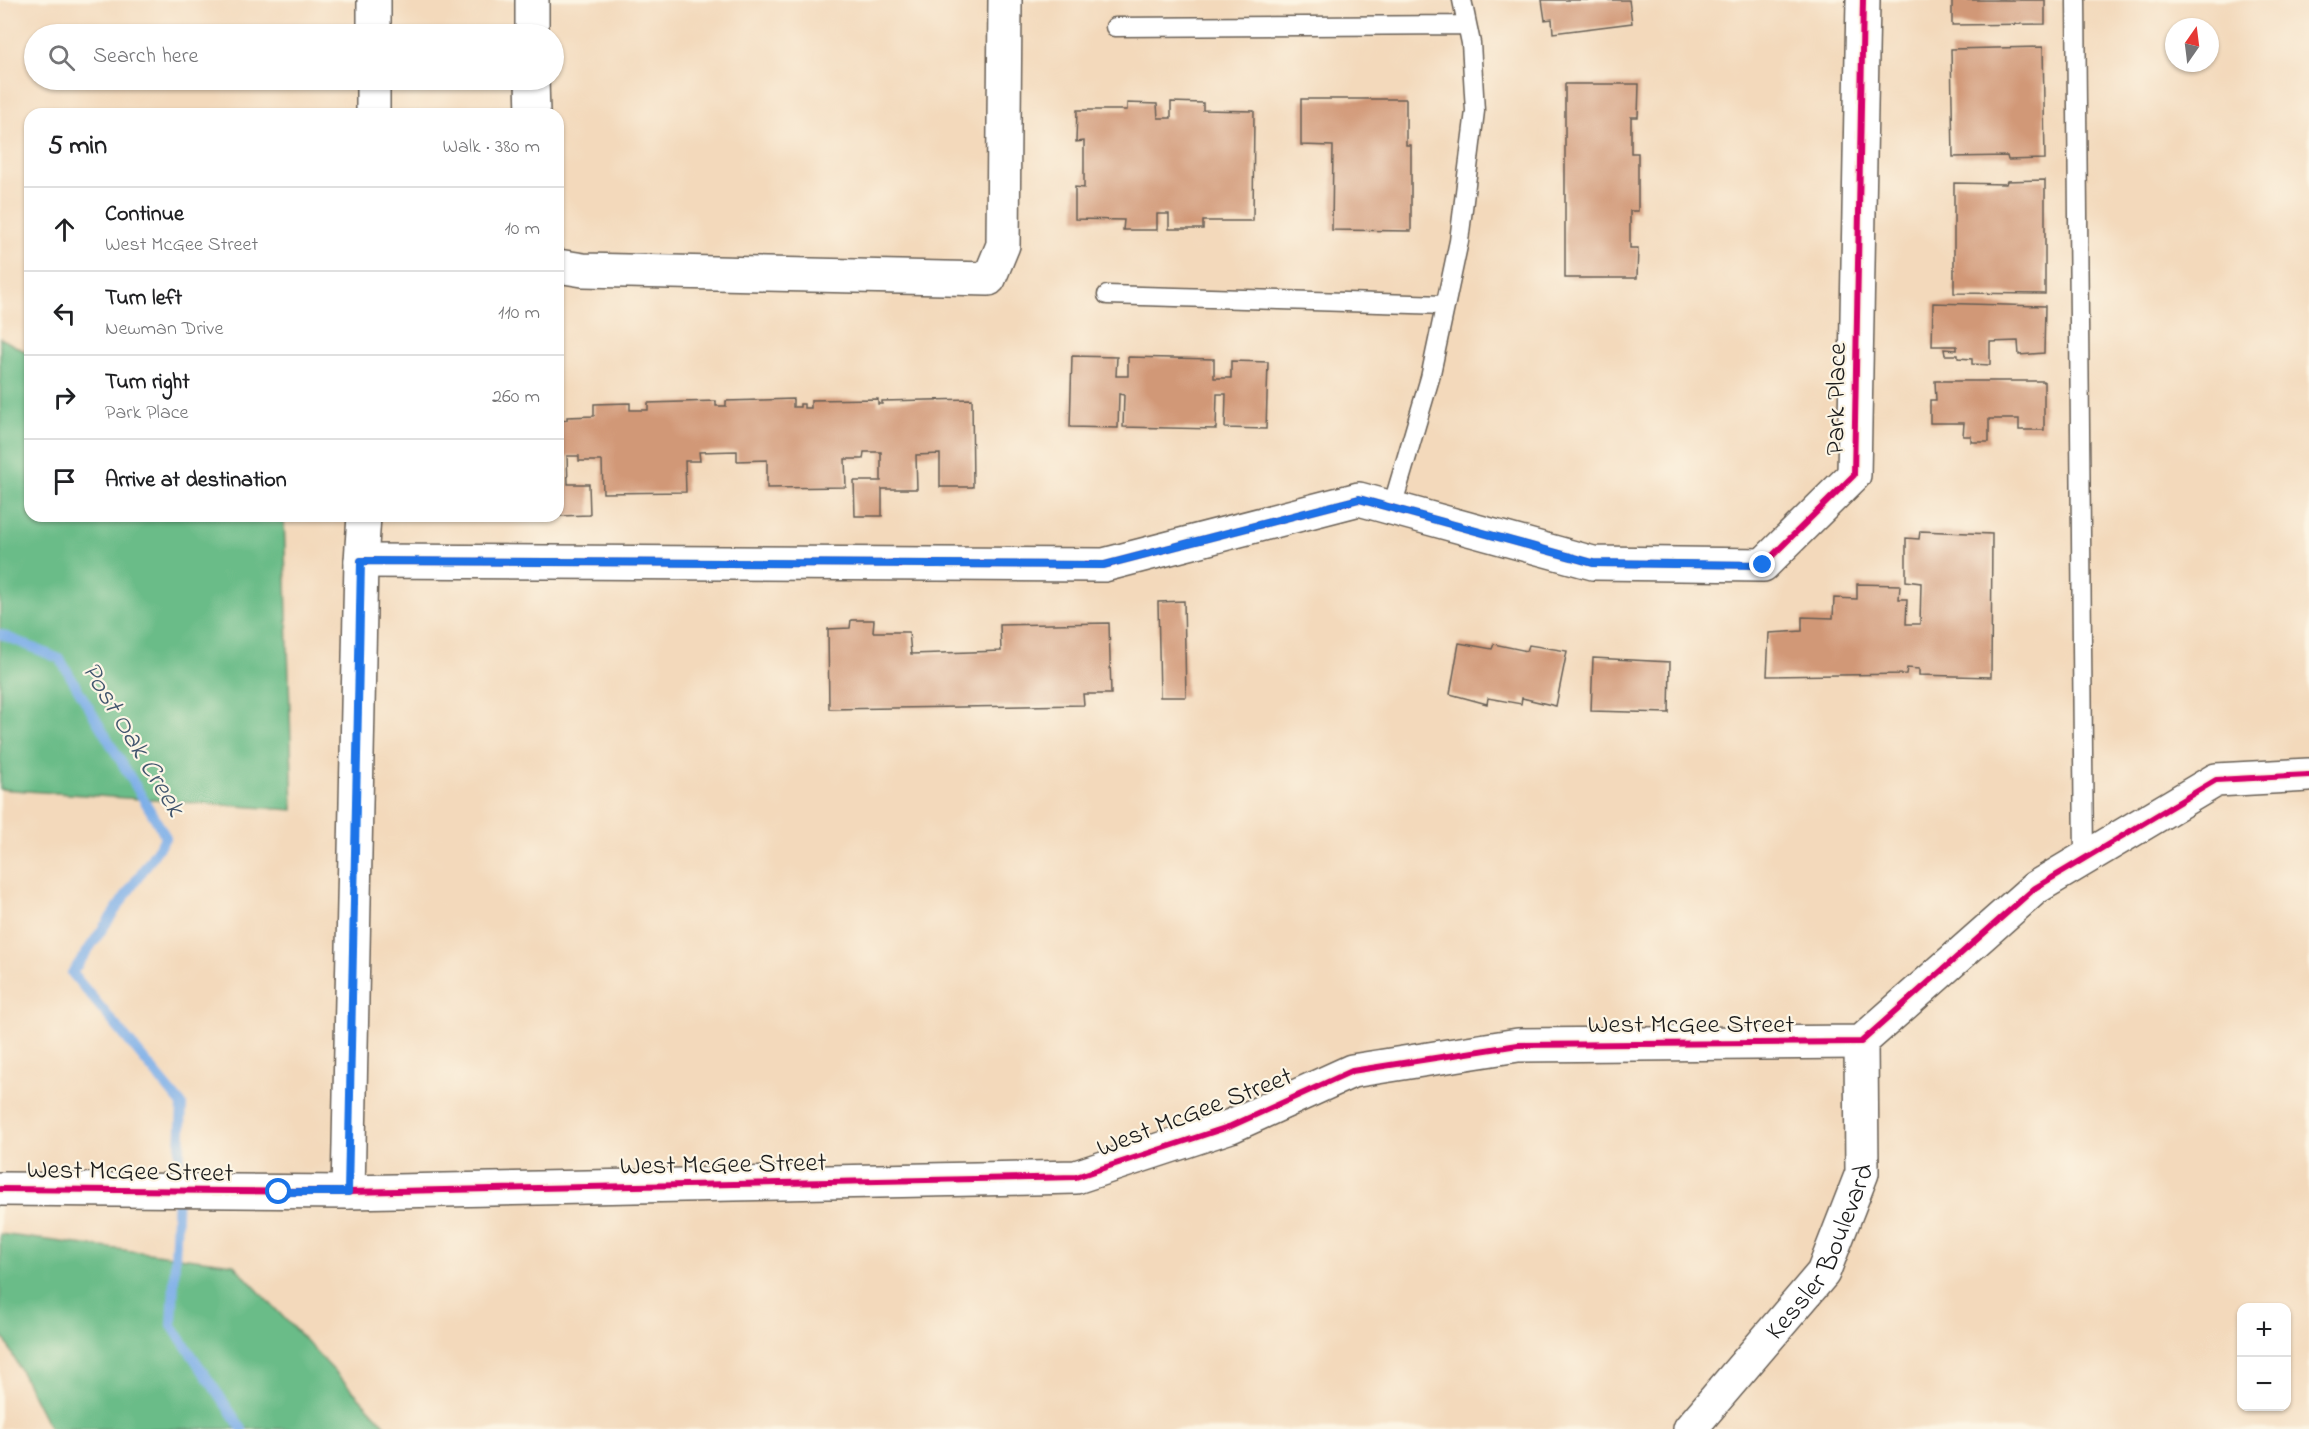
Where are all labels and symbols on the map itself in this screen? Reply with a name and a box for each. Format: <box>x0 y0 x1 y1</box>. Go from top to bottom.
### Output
north arrow <box>2165 18 2219 72</box>
street label: Park Place <box>1817 341 1858 456</box>
route end <box>1749 551 1775 577</box>
water label: Post Oak Creek <box>70 655 195 826</box>
street label: West McGee Street <box>1588 1006 1794 1045</box>
street label: West McGee Street <box>1091 1058 1298 1169</box>
street label: West McGee Street <box>619 1144 827 1187</box>
street label: West McGee Street <box>26 1151 234 1194</box>
street label: Kessler Boulevard <box>1757 1164 1884 1349</box>
route start <box>265 1178 291 1204</box>

